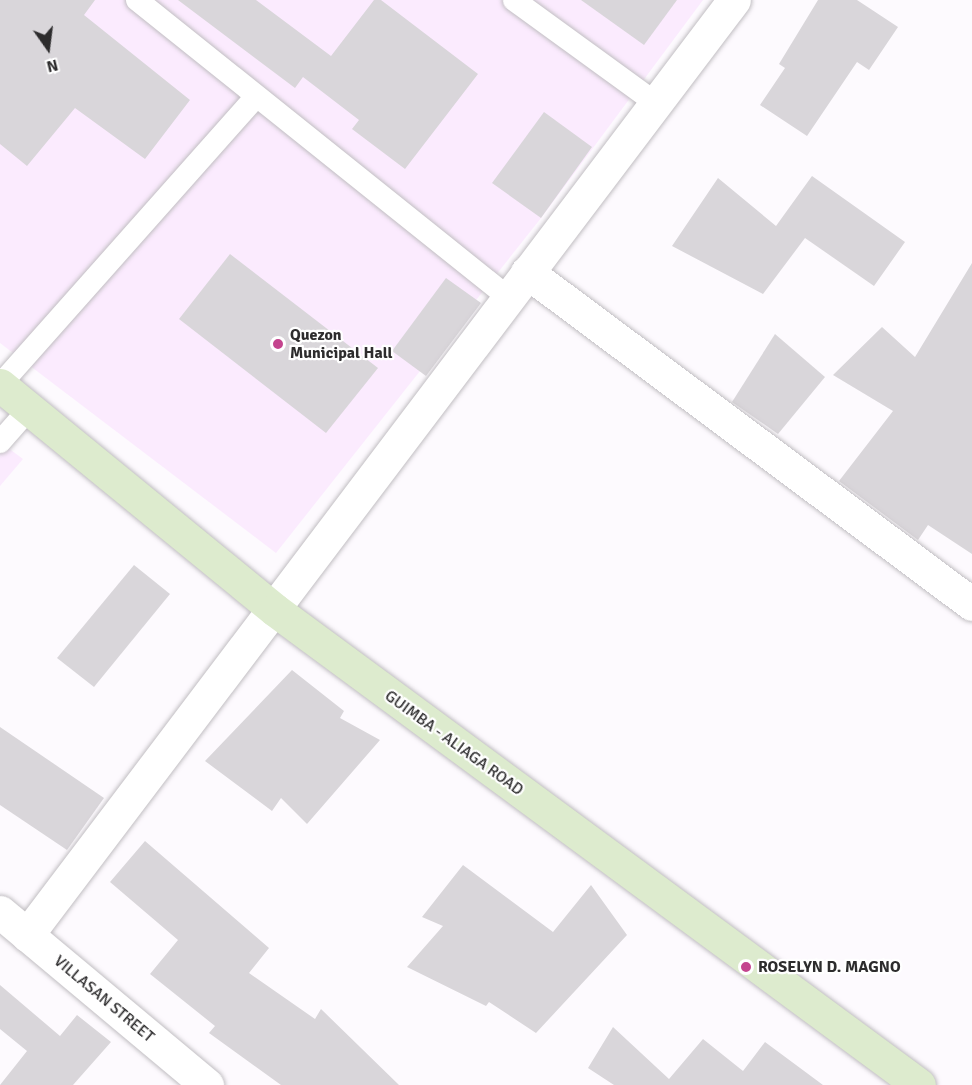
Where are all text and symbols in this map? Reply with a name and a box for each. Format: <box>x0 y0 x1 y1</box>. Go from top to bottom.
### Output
north arrow <box>18 18 78 78</box>
text: N <box>45 54 60 77</box>
place label: Quezon Municipal Hall <box>290 325 393 363</box>
marker: Quezon Municipal Hall <box>271 337 285 351</box>
street label: GUIMBA - ALIAGA ROAD <box>381 686 527 800</box>
street label: VILLASAN STREET <box>50 951 158 1047</box>
place label: ROSELYN D. MAGNO <box>758 957 901 977</box>
marker: ROSELYN D. MAGNO <box>739 960 753 974</box>

